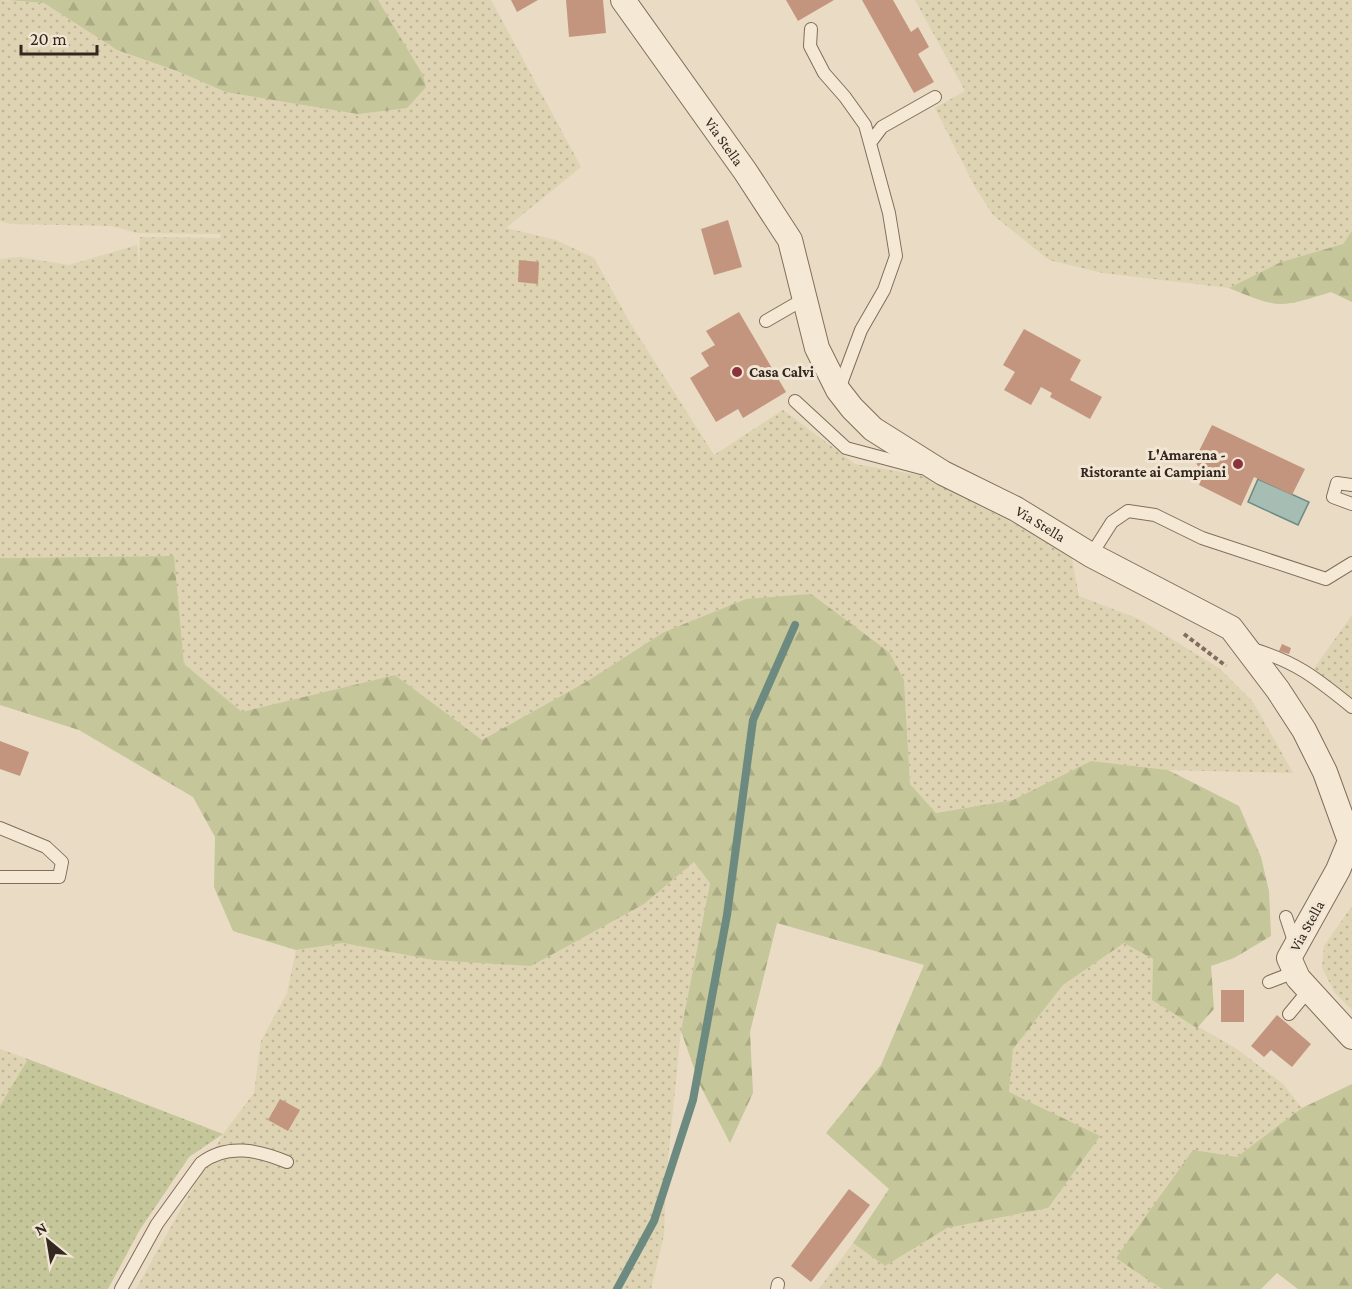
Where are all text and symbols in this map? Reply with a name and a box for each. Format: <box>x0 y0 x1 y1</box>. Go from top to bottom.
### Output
scale bar <box>21 18 98 56</box>
text: 20 m <box>30 29 67 49</box>
street label: Via Stella <box>701 114 747 169</box>
place label: Casa Calvi <box>749 364 815 380</box>
marker: Casa Calvi <box>730 365 744 379</box>
place label: L'Amarena - Ristorante ai Campiani <box>1080 447 1227 480</box>
marker: L'Amarena - Ristorante ai Campiani <box>1231 457 1245 471</box>
street label: Via Stella <box>1013 503 1068 545</box>
street label: Via Stella <box>1287 898 1327 954</box>
north arrow <box>18 1211 78 1271</box>
text: N <box>32 1218 50 1239</box>

